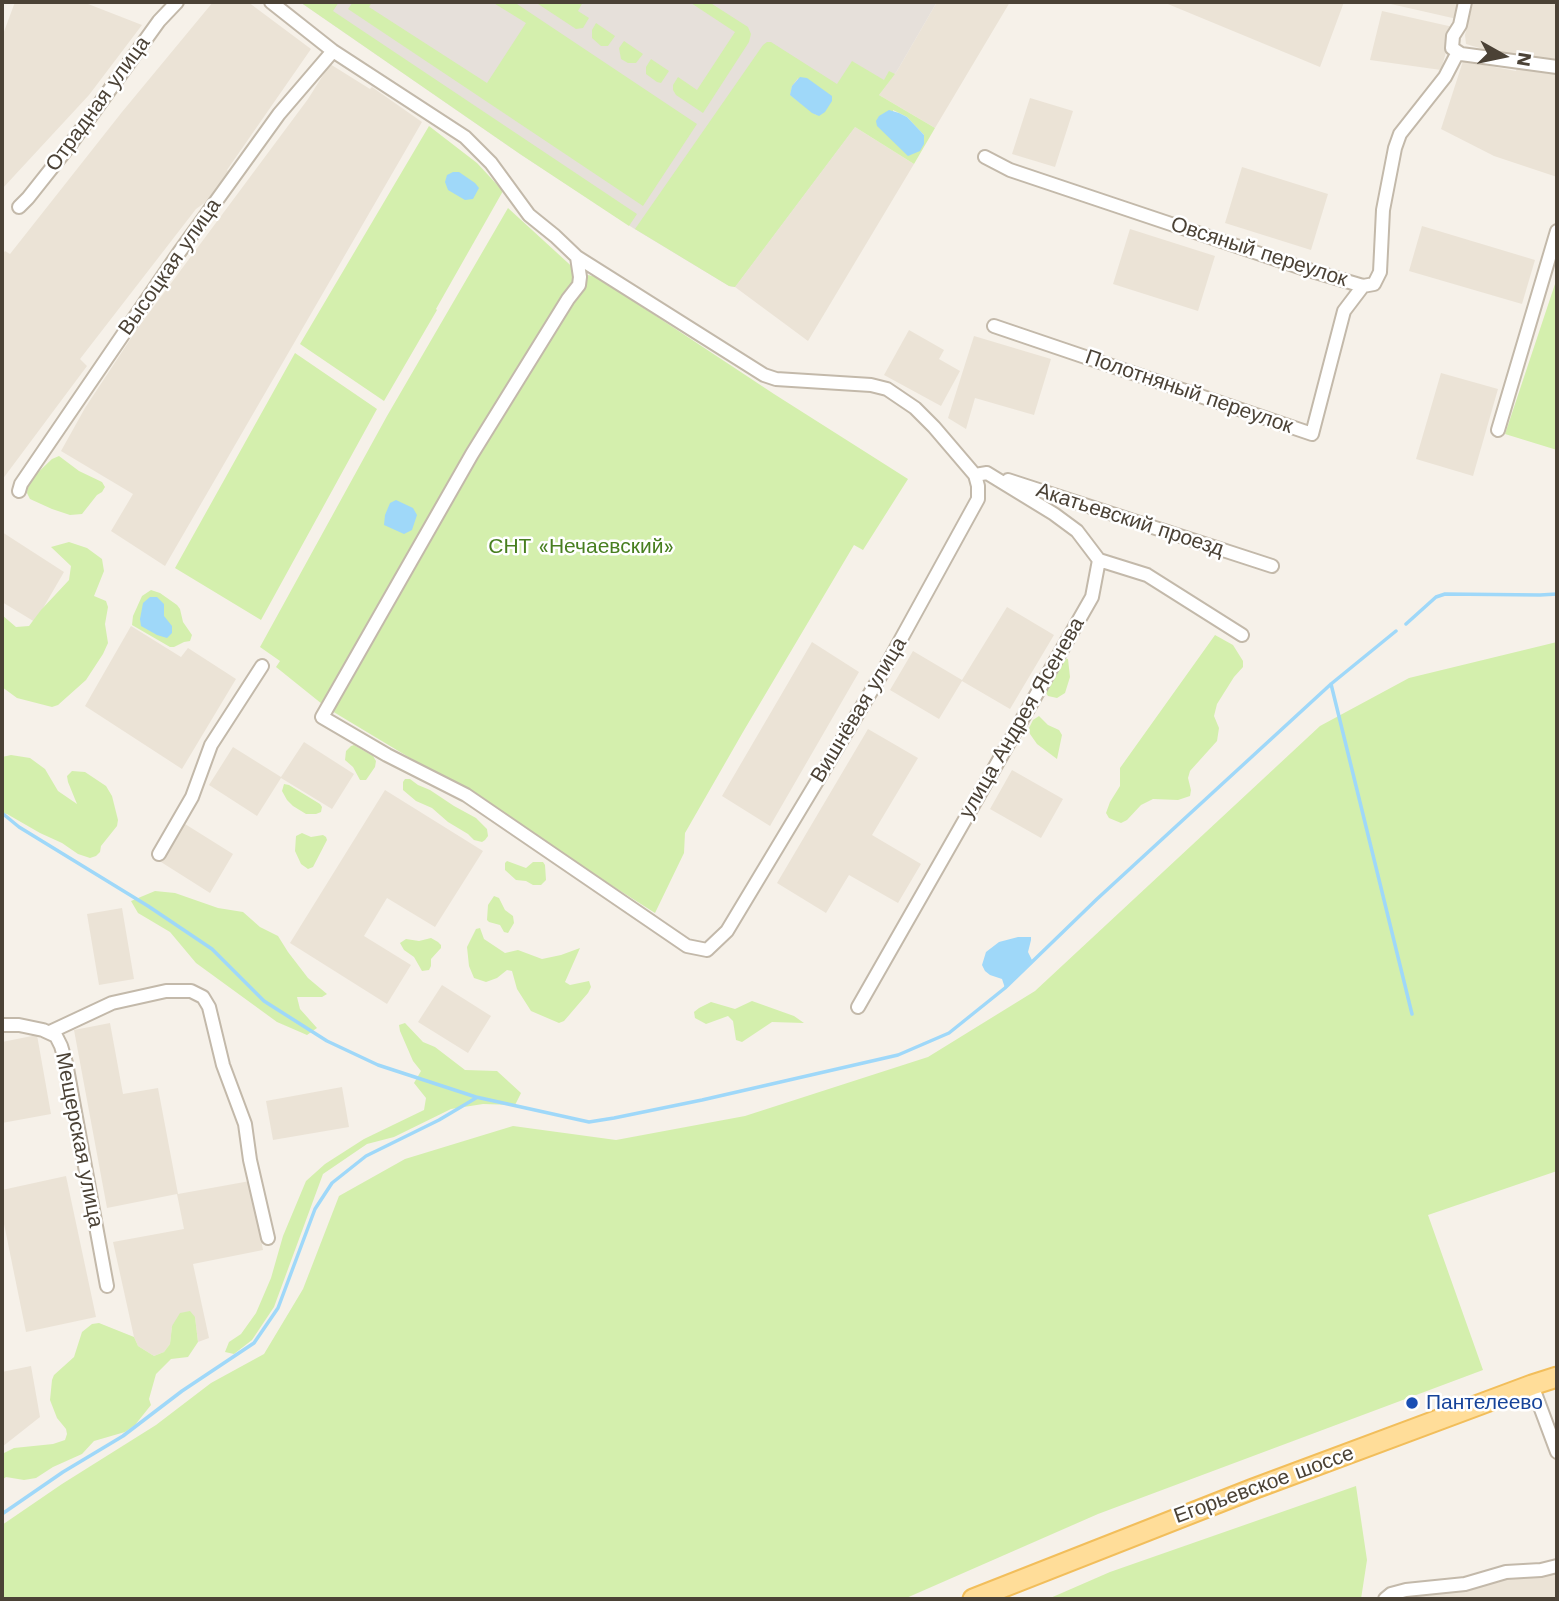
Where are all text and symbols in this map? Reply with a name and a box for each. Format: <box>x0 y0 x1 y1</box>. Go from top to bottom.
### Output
north arrow <box>1468 21 1538 91</box>
street label: Отрадная улица <box>40 31 156 177</box>
text: N <box>1512 51 1537 68</box>
street label: Высоцкая улица <box>113 194 227 340</box>
street label: Овсяный переулок <box>1167 212 1351 292</box>
street label: Полотняный переулок <box>1082 345 1296 439</box>
street label: Акатьевский проезд <box>1033 478 1227 562</box>
park label: СНТ «Нечаевский» <box>488 534 674 560</box>
street label: улица Андрея Ясенева <box>954 613 1090 823</box>
street label: Вишнёвая улица <box>806 633 912 787</box>
street label: Мещерская улица <box>50 1050 108 1230</box>
place label: Пантелеево <box>1426 1390 1543 1416</box>
marker: Пантелеево <box>1404 1395 1420 1411</box>
street label: Егорьевское шоссе <box>1171 1441 1357 1529</box>

